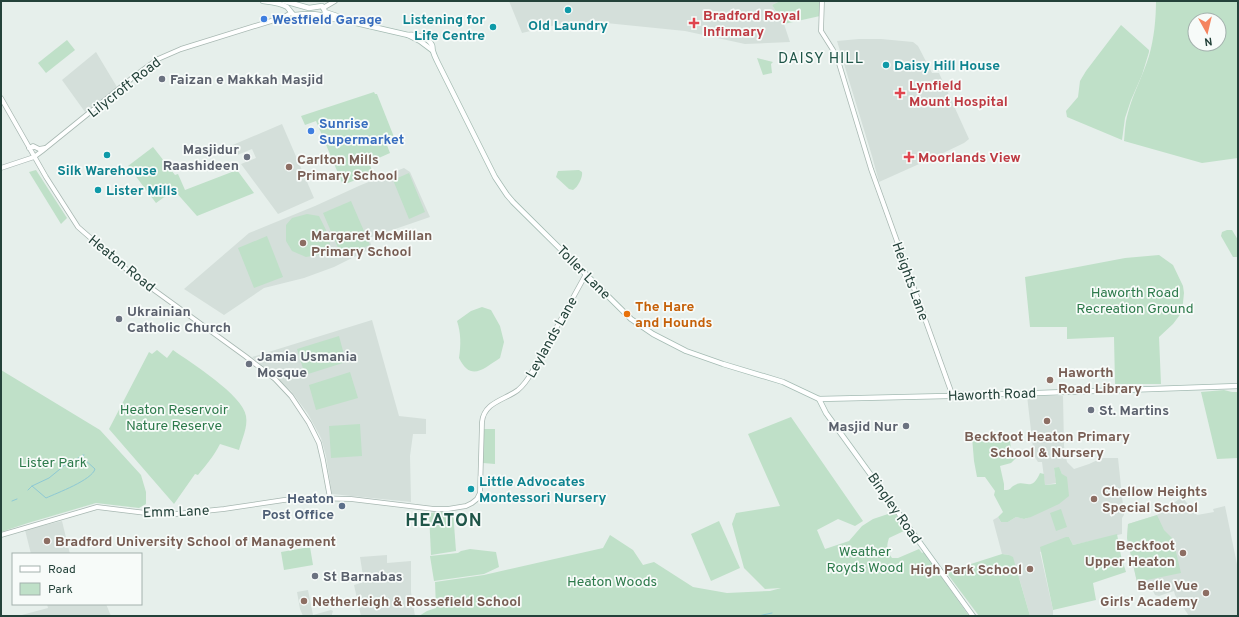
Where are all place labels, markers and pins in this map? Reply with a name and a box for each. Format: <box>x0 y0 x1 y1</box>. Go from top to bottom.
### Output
marker: Old Laundry <box>563 5 573 15</box>
place label: Bradford Royal Infirmary <box>703 8 800 41</box>
place label: Westfield Garage <box>272 12 382 29</box>
place label: Listening for Life Centre <box>403 12 485 45</box>
marker: Westfield Garage <box>259 14 269 24</box>
marker: Bradford Royal Infirmary <box>688 17 700 29</box>
place label: Old Laundry <box>528 18 608 35</box>
marker: Listening for Life Centre <box>488 22 498 32</box>
place label: Daisy Hill House <box>894 58 1000 75</box>
marker: Daisy Hill House <box>881 60 891 70</box>
place label: Faizan e Makkah Masjid <box>170 72 323 89</box>
marker: Faizan e Makkah Masjid <box>157 74 167 84</box>
place label: Lynfield Mount Hospital <box>909 78 1008 111</box>
marker: Lynfield Mount Hospital <box>894 87 906 99</box>
place label: Sunrise Supermarket <box>319 116 404 149</box>
marker: Sunrise Supermarket <box>306 126 316 136</box>
place label: Masjidur Raashideen <box>163 142 239 175</box>
marker: Silk Warehouse <box>102 150 112 160</box>
place label: Moorlands View <box>918 150 1021 167</box>
marker: Moorlands View <box>903 151 915 163</box>
marker: Masjidur Raashideen <box>242 152 252 162</box>
place label: Carlton Mills Primary School <box>297 152 398 185</box>
marker: Carlton Mills Primary School <box>284 162 294 172</box>
place label: Silk Warehouse <box>57 163 157 180</box>
place label: Lister Mills <box>106 183 178 200</box>
marker: Lister Mills <box>93 185 103 195</box>
place label: Margaret McMillan Primary School <box>311 228 432 261</box>
marker: Margaret McMillan Primary School <box>298 238 308 248</box>
place label: The Hare and Hounds <box>635 299 713 332</box>
place label: Ukrainian Catholic Church <box>127 304 231 337</box>
marker: The Hare and Hounds <box>622 309 632 319</box>
marker: Ukrainian Catholic Church <box>114 314 124 324</box>
place label: Jamia Usmania Mosque <box>257 349 357 382</box>
marker: Jamia Usmania Mosque <box>244 359 254 369</box>
place label: Haworth Road Library <box>1058 365 1142 398</box>
marker: Haworth Road Library <box>1045 375 1055 385</box>
place label: St. Martins <box>1099 403 1169 420</box>
marker: St. Martins <box>1086 405 1096 415</box>
marker: Beckfoot Heaton Primary School & Nursery <box>1042 416 1052 426</box>
place label: Masjid Nur <box>828 419 898 436</box>
marker: Masjid Nur <box>901 421 911 431</box>
place label: Beckfoot Heaton Primary School & Nursery <box>964 429 1130 462</box>
place label: Little Advocates Montessori Nursery <box>479 474 607 507</box>
marker: Little Advocates Montessori Nursery <box>466 484 476 494</box>
place label: Chellow Heights Special School <box>1102 484 1207 517</box>
place label: Heaton Post Office <box>262 491 334 524</box>
marker: Chellow Heights Special School <box>1089 494 1099 504</box>
marker: Heaton Post Office <box>337 501 347 511</box>
place label: Bradford University School of Management <box>55 534 336 551</box>
marker: Bradford University School of Management <box>42 536 52 546</box>
place label: Beckfoot Upper Heaton <box>1085 538 1175 571</box>
marker: Beckfoot Upper Heaton <box>1178 548 1188 558</box>
place label: High Park School <box>910 562 1022 579</box>
marker: High Park School <box>1025 564 1035 574</box>
place label: St Barnabas <box>323 569 403 586</box>
marker: St Barnabas <box>310 571 320 581</box>
place label: Belle Vue Girls' Academy <box>1100 578 1198 611</box>
marker: Belle Vue Girls' Academy <box>1201 588 1211 598</box>
place label: Netherleigh & Rossefield School <box>312 594 521 611</box>
marker: Netherleigh & Rossefield School <box>299 596 309 606</box>

